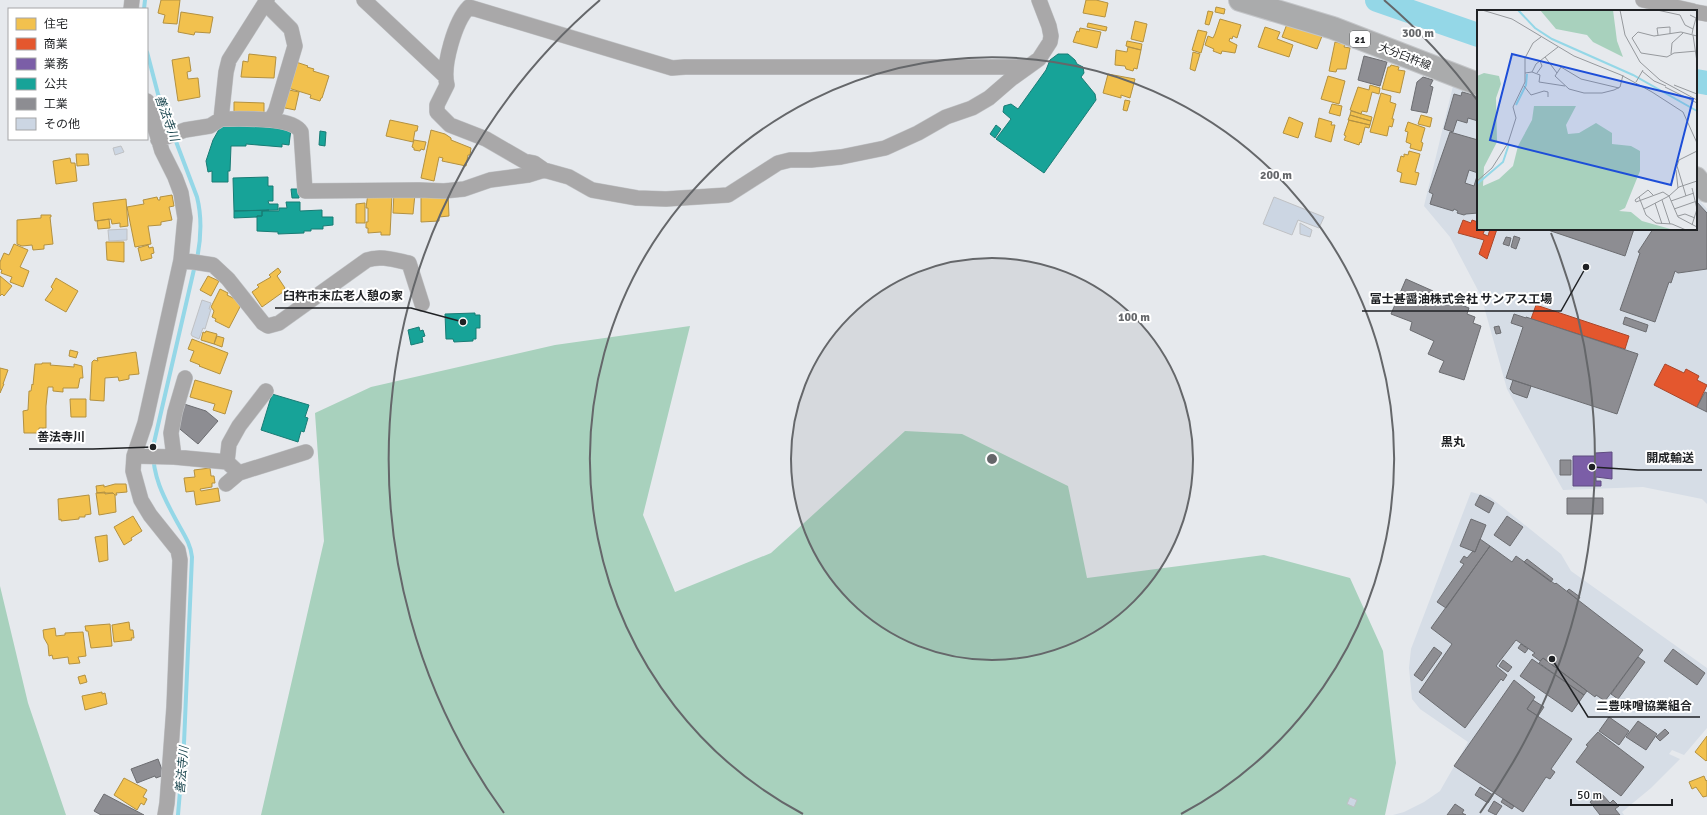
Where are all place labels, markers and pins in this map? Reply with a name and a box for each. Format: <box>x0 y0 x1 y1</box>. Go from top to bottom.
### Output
callout: 臼杵市末広老人憩の家 <box>275 284 411 308</box>
callout: 富士甚醤油株式会社 サンアス工場 <box>1362 287 1561 311</box>
callout: 善法寺川 <box>29 425 93 449</box>
callout: 開成輸送 <box>1638 446 1702 470</box>
centre of rings <box>985 452 999 466</box>
callout: 二豊味噌協業組合 <box>1588 693 1700 717</box>

